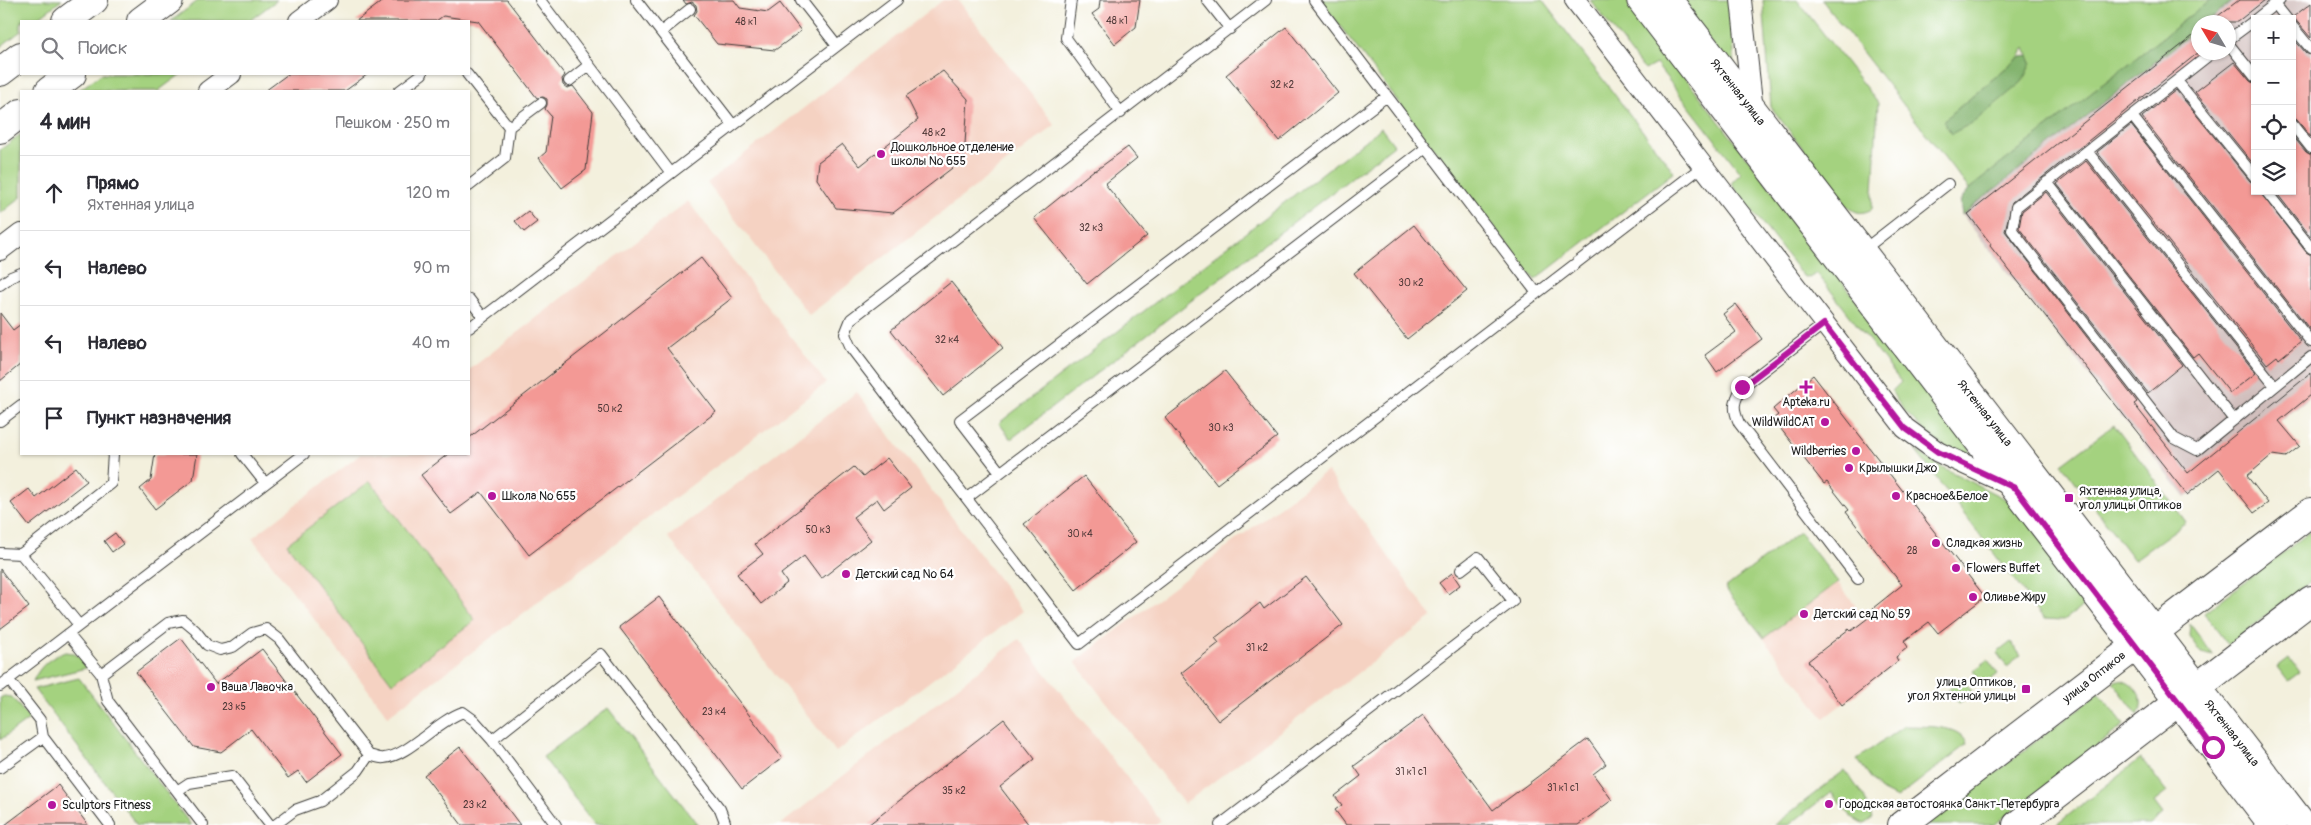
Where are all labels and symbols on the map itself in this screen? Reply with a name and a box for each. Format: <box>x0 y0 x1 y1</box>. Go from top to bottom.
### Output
house number: 48 к1 <box>1106 15 1128 27</box>
north arrow <box>2191 15 2236 60</box>
house number: 48 к1 <box>735 16 757 28</box>
street label: Яхтенная улица <box>1707 56 1769 129</box>
house number: 32 к2 <box>1270 79 1294 91</box>
house number: 48 к2 <box>922 127 946 139</box>
place label: Дошкольное отделение школы № 655 <box>890 140 1014 169</box>
marker: Дошкольное отделение школы № 655 <box>875 148 887 160</box>
house number: 32 к3 <box>1079 222 1103 234</box>
house number: 30 к2 <box>1398 277 1424 289</box>
house number: 32 к4 <box>935 334 959 346</box>
route end <box>1731 376 1754 399</box>
street label: Яхтенная улица <box>1954 377 2016 450</box>
marker: Apteka.ru <box>1800 381 1812 393</box>
place label: Apteka.ru <box>1782 395 1830 410</box>
house number: 50 к2 <box>597 403 623 415</box>
place label: WildWildCAT <box>1752 415 1815 430</box>
marker: WildWildCAT <box>1819 416 1831 428</box>
house number: 30 к3 <box>1208 422 1234 434</box>
place label: Wildberries <box>1791 444 1847 459</box>
marker: Wildberries <box>1850 445 1862 457</box>
place label: Крылышки Джо <box>1859 461 1938 476</box>
marker: Крылышки Джо <box>1843 462 1855 474</box>
place label: Яхтенная улица, угол улицы Оптиков <box>2078 484 2182 513</box>
place label: Школа № 655 <box>502 489 576 504</box>
place label: Красное&Белое <box>1906 489 1988 504</box>
marker: Школа № 655 <box>486 490 498 502</box>
marker: Красное&Белое <box>1890 490 1902 502</box>
marker: Яхтенная улица, угол улицы Оптиков <box>2063 492 2075 504</box>
house number: 50 к3 <box>805 524 831 536</box>
house number: 30 к4 <box>1067 528 1093 540</box>
place label: Сладкая жизнь <box>1946 536 2023 551</box>
marker: Сладкая жизнь <box>1930 537 1942 549</box>
house number: 28 <box>1907 545 1917 557</box>
place label: Flowers Buffet <box>1966 561 2040 576</box>
marker: Flowers Buffet <box>1950 562 1962 574</box>
place label: Детский сад № 64 <box>855 567 954 582</box>
marker: Детский сад № 64 <box>840 568 852 580</box>
place label: Оливье Жиру <box>1983 590 2046 605</box>
marker: Оливье Жиру <box>1967 591 1979 603</box>
place label: Детский сад № 59 <box>1813 607 1910 622</box>
marker: Детский сад № 59 <box>1798 608 1810 620</box>
house number: 31 к2 <box>1246 642 1269 654</box>
street label: улица Оптиков <box>2059 648 2129 707</box>
place label: улица Оптиков, угол Яхтенной улицы <box>1907 675 2016 704</box>
place label: Ваша Лавочка <box>221 680 293 695</box>
marker: Ваша Лавочка <box>205 681 217 693</box>
marker: улица Оптиков, угол Яхтенной улицы <box>2020 683 2032 695</box>
street label: Яхтенная улица <box>2201 697 2263 770</box>
house number: 23 к5 <box>222 701 246 713</box>
house number: 23 к4 <box>702 706 726 718</box>
route start <box>2202 736 2225 759</box>
house number: 31 к1 с1 <box>1395 766 1427 778</box>
house number: 31 к1 с1 <box>1547 782 1579 794</box>
house number: 35 к2 <box>942 785 966 797</box>
place label: Городская автостоянка Санкт-Петербурга <box>1839 797 2060 812</box>
place label: Sculptors Fitness <box>62 798 151 813</box>
marker: Городская автостоянка Санкт-Петербурга <box>1823 798 1835 810</box>
marker: Sculptors Fitness <box>46 799 58 811</box>
house number: 23 к2 <box>463 799 487 811</box>

